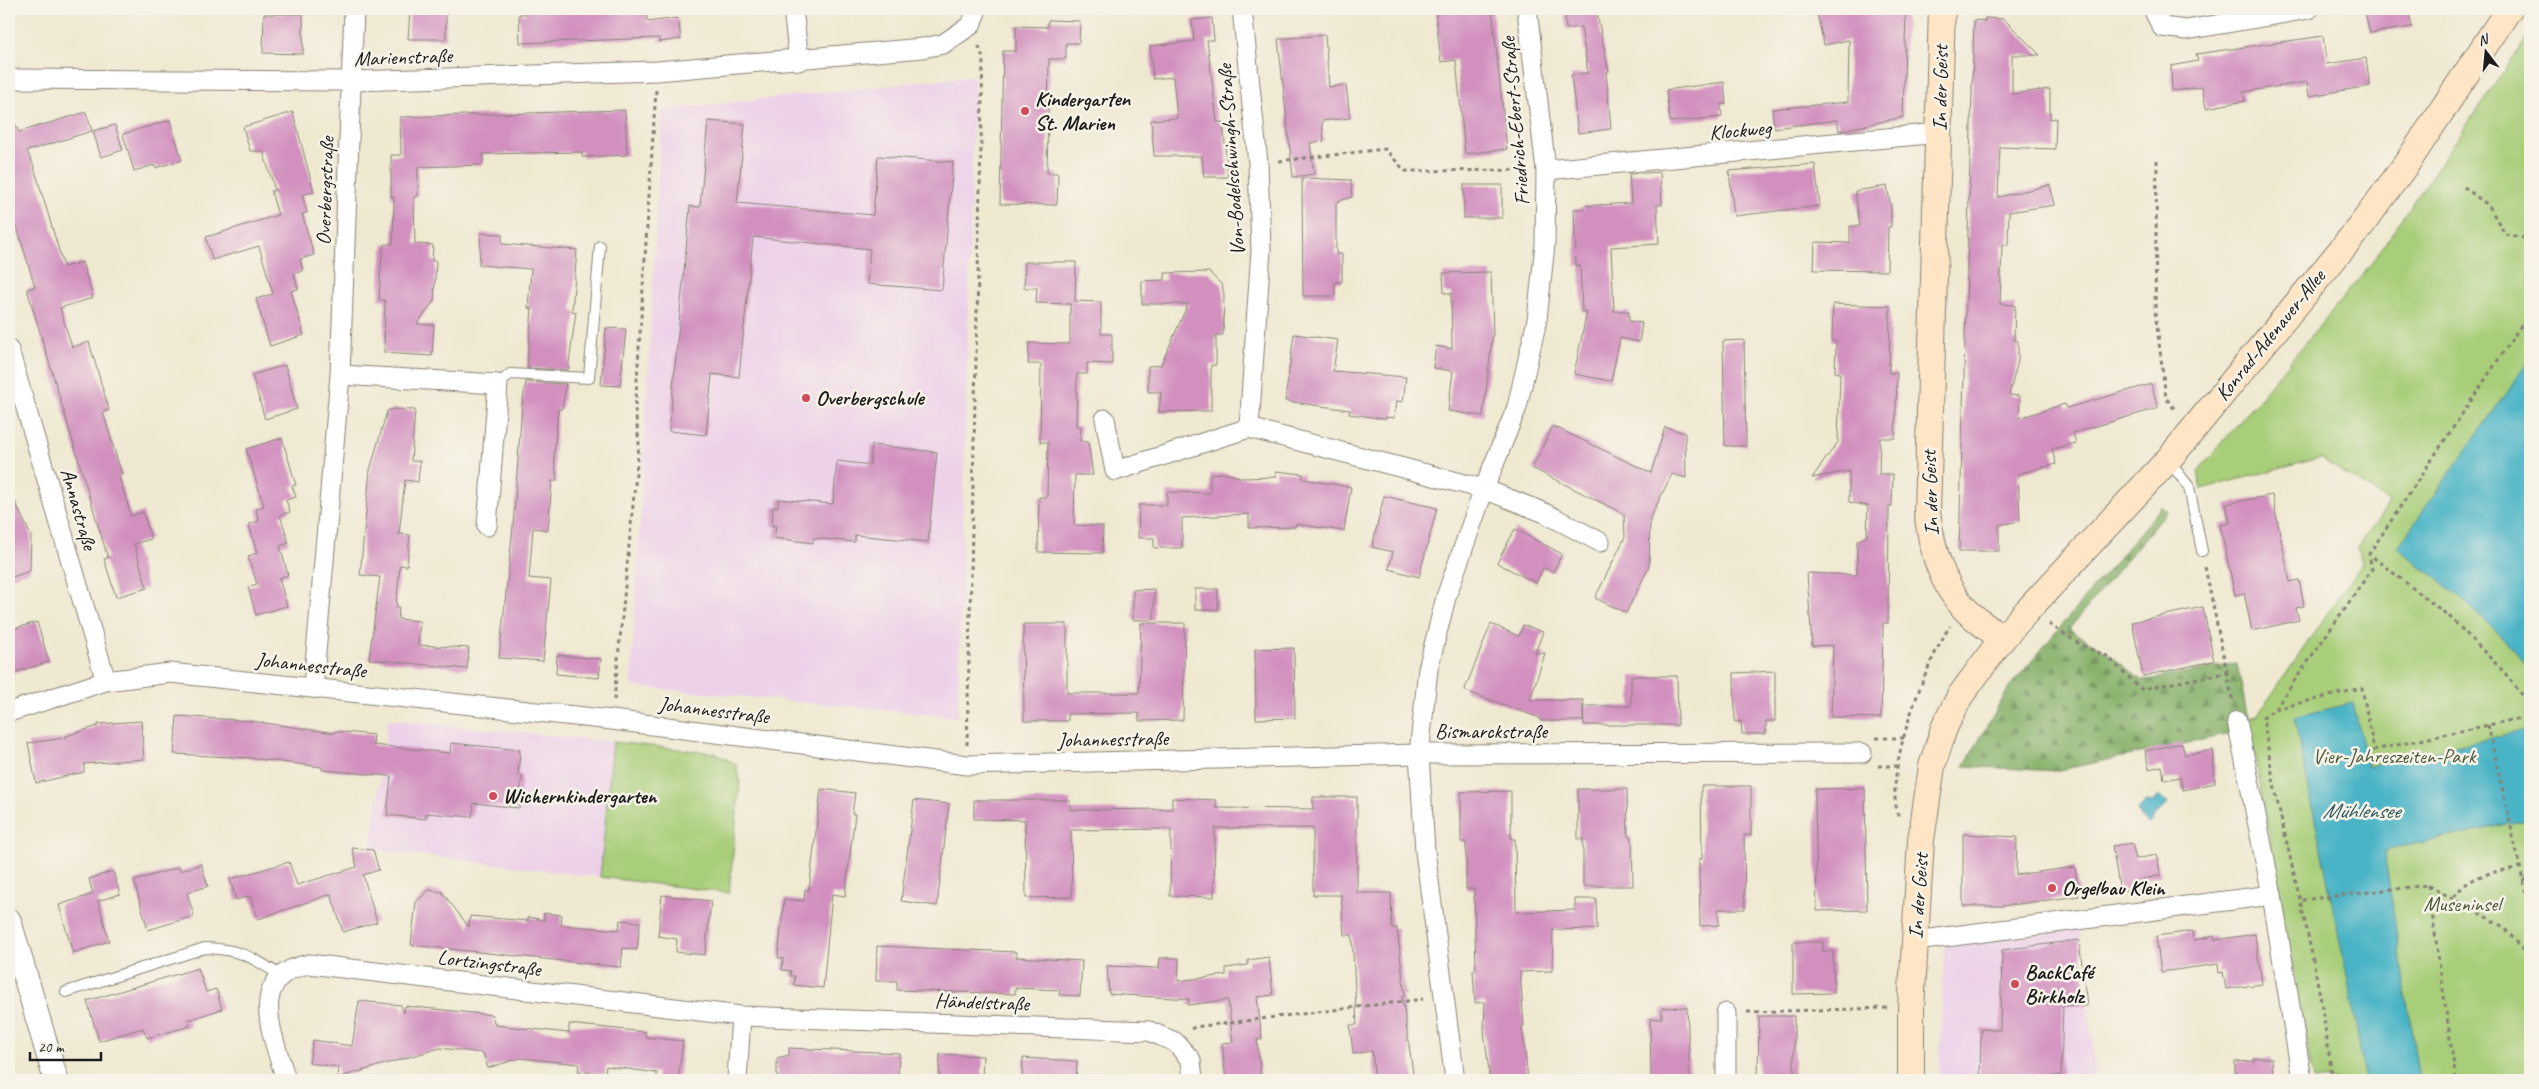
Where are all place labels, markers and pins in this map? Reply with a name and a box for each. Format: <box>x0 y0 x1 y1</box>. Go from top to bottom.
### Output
place label: Kindergarten St. Marien <box>1035 86 1132 136</box>
marker: Kindergarten St. Marien <box>1019 105 1031 117</box>
place label: Overbergschule <box>816 385 926 411</box>
marker: Overbergschule <box>800 392 812 404</box>
place label: Wichernkindergarten <box>503 783 658 809</box>
marker: Wichernkindergarten <box>487 790 499 802</box>
place label: Orgelbau Klein <box>2062 875 2166 901</box>
marker: Orgelbau Klein <box>2046 882 2058 894</box>
place label: BackCafé Birkholz <box>2025 959 2096 1009</box>
marker: BackCafé Birkholz <box>2009 978 2021 990</box>

